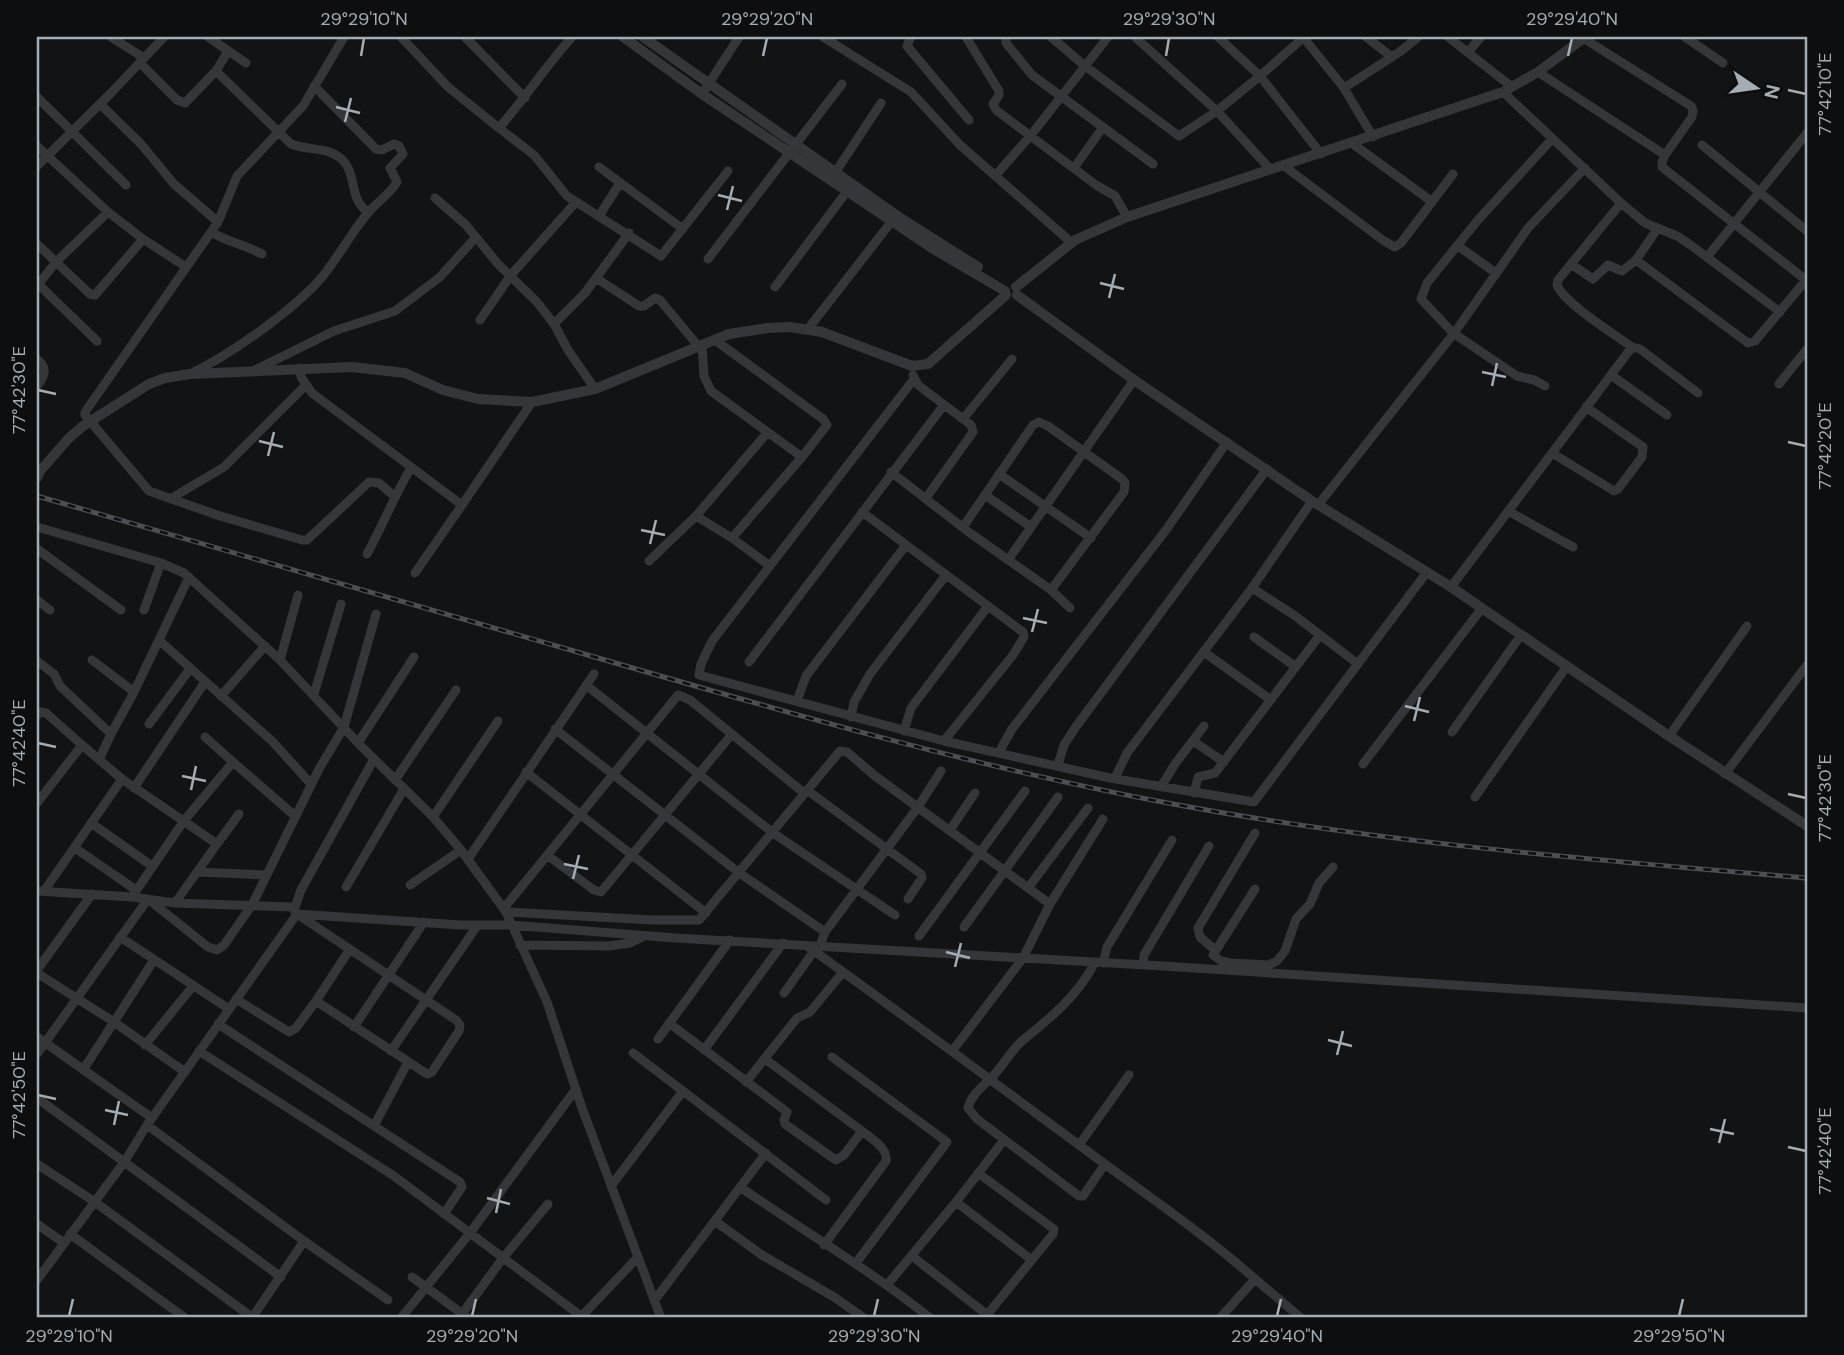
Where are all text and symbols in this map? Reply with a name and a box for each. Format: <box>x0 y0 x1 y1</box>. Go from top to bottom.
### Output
text: 29°29'10"N <box>320 7 408 31</box>
text: 29°29'20"N <box>721 7 813 31</box>
text: 29°29'30"N <box>1123 7 1215 31</box>
text: 29°29'40"N <box>1526 7 1618 31</box>
north arrow <box>1722 52 1792 122</box>
text: 77°42'10"E <box>1813 53 1837 135</box>
text: N <box>1758 82 1786 101</box>
text: 77°42'30"E <box>7 346 31 434</box>
text: 77°42'20"E <box>1813 402 1837 490</box>
text: 77°42'40"E <box>7 699 31 787</box>
text: 77°42'30"E <box>1813 754 1837 842</box>
text: 77°42'50"E <box>7 1051 31 1139</box>
text: 77°42'40"E <box>1813 1107 1837 1195</box>
text: 29°29'10"N <box>25 1324 113 1348</box>
text: 29°29'20"N <box>426 1324 518 1348</box>
text: 29°29'30"N <box>828 1324 920 1348</box>
text: 29°29'40"N <box>1231 1324 1323 1348</box>
text: 29°29'50"N <box>1633 1324 1725 1348</box>

